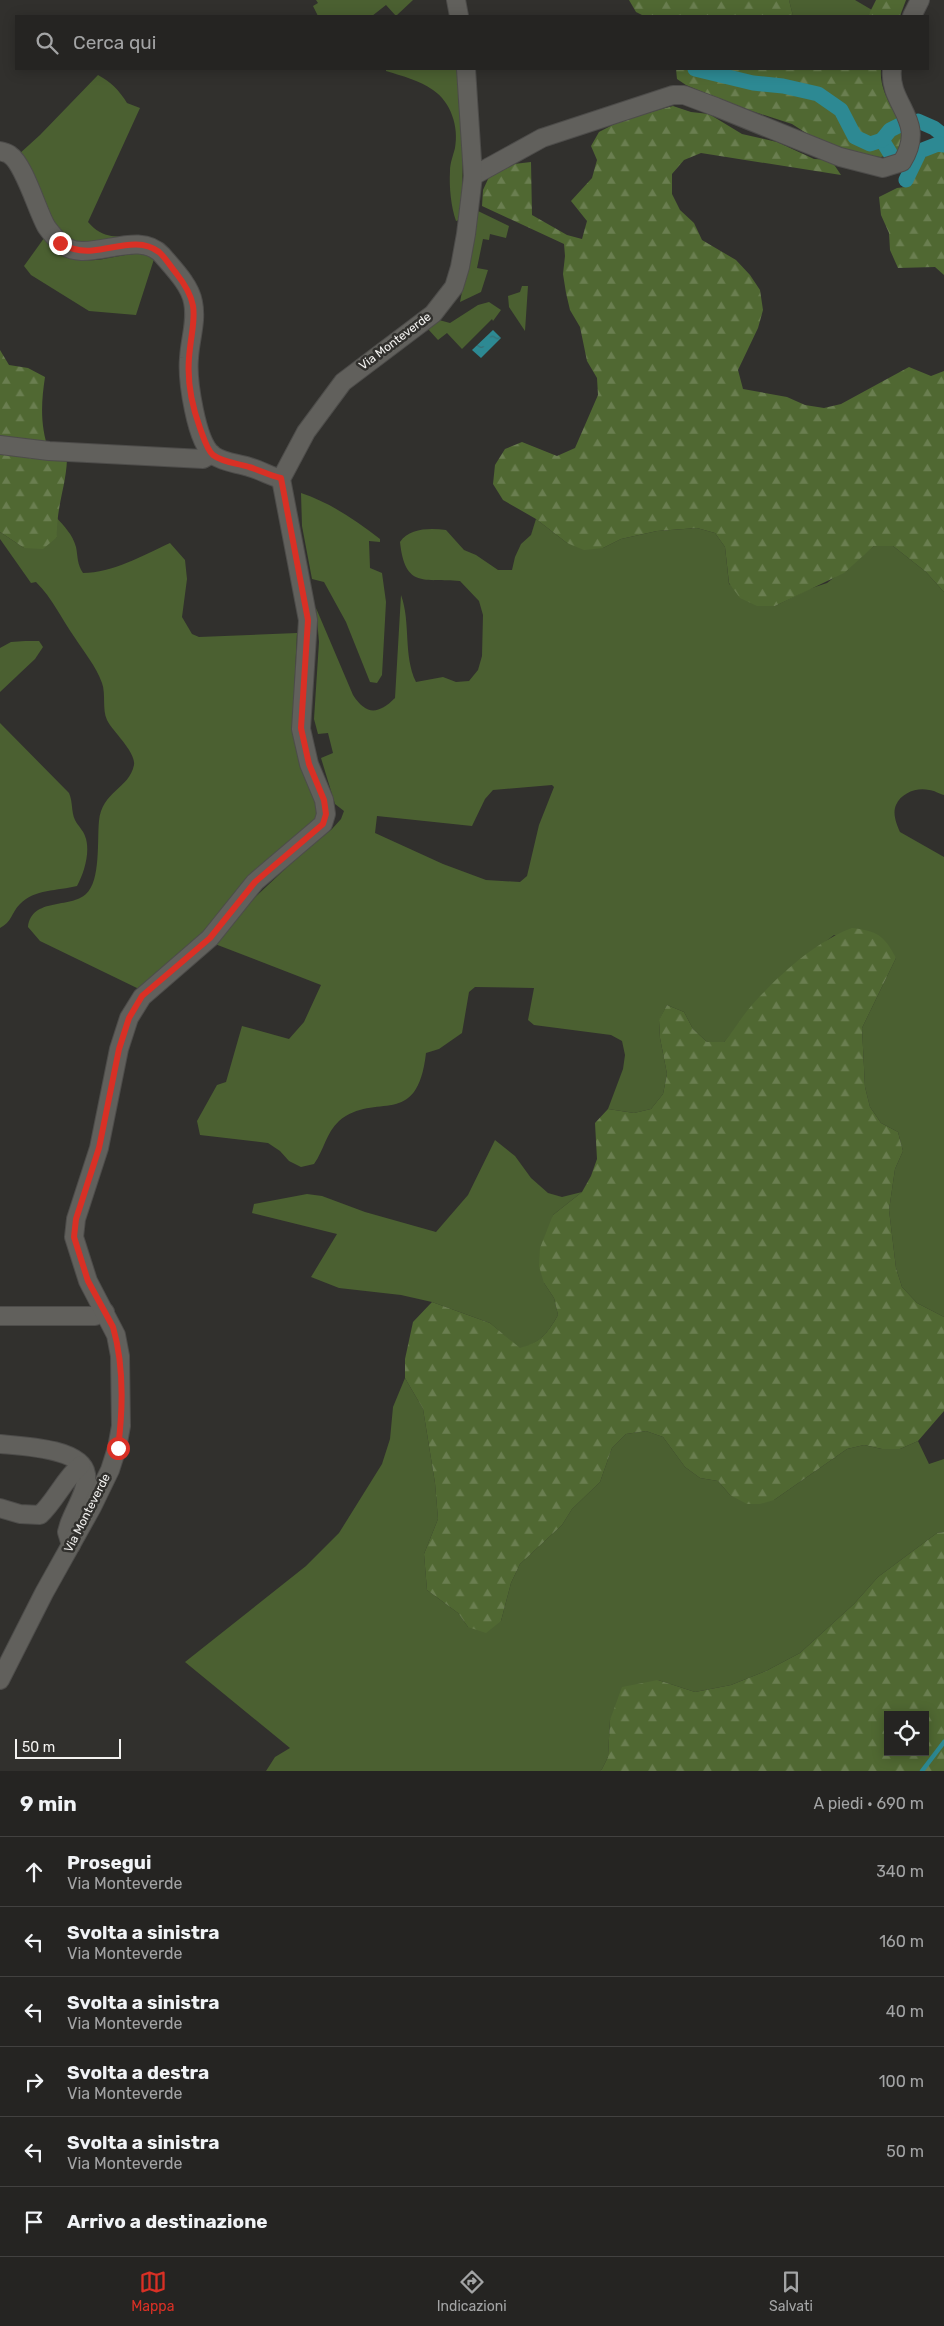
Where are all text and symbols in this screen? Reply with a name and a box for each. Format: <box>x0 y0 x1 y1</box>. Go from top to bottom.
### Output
search box <box>15 15 929 70</box>
icon: search <box>33 29 61 57</box>
text: Cerca qui <box>73 31 156 54</box>
route end <box>49 232 72 255</box>
street label: Via Monteverde <box>356 309 434 373</box>
route start <box>107 1437 130 1460</box>
street label: Via Monteverde <box>61 1471 113 1555</box>
map controls <box>884 1711 929 1756</box>
button: locate <box>884 1711 929 1756</box>
scale bar <box>15 1736 121 1759</box>
text: 50 m <box>22 1739 55 1756</box>
text: 9 min <box>20 1791 77 1816</box>
text: A piedi · 690 m <box>813 1794 924 1813</box>
text: Prosegui <box>67 1851 151 1874</box>
icon: ahead <box>20 1858 48 1886</box>
text: 340 m <box>876 1862 924 1881</box>
text: Via Monteverde <box>67 1874 182 1893</box>
text: Svolta a sinistra <box>67 1921 220 1944</box>
icon: left <box>20 1928 48 1956</box>
text: 160 m <box>879 1932 924 1951</box>
text: Via Monteverde <box>67 1944 182 1963</box>
text: Svolta a sinistra <box>67 1991 220 2014</box>
icon: left <box>20 1998 48 2026</box>
text: 40 m <box>886 2002 924 2021</box>
text: Via Monteverde <box>67 2014 182 2033</box>
text: Svolta a destra <box>67 2061 209 2084</box>
icon: right <box>20 2068 48 2096</box>
text: 100 m <box>879 2072 924 2091</box>
text: Via Monteverde <box>67 2084 182 2103</box>
text: Svolta a sinistra <box>67 2131 220 2154</box>
icon: left <box>20 2138 48 2166</box>
text: 50 m <box>886 2142 924 2161</box>
text: Via Monteverde <box>67 2154 182 2173</box>
icon: arrive <box>20 2208 48 2236</box>
text: Arrivo a destinazione <box>67 2210 268 2233</box>
tab: Mappa <box>131 2268 174 2315</box>
tab: Indicazioni <box>437 2268 507 2315</box>
tab: Salvati <box>769 2268 813 2315</box>

